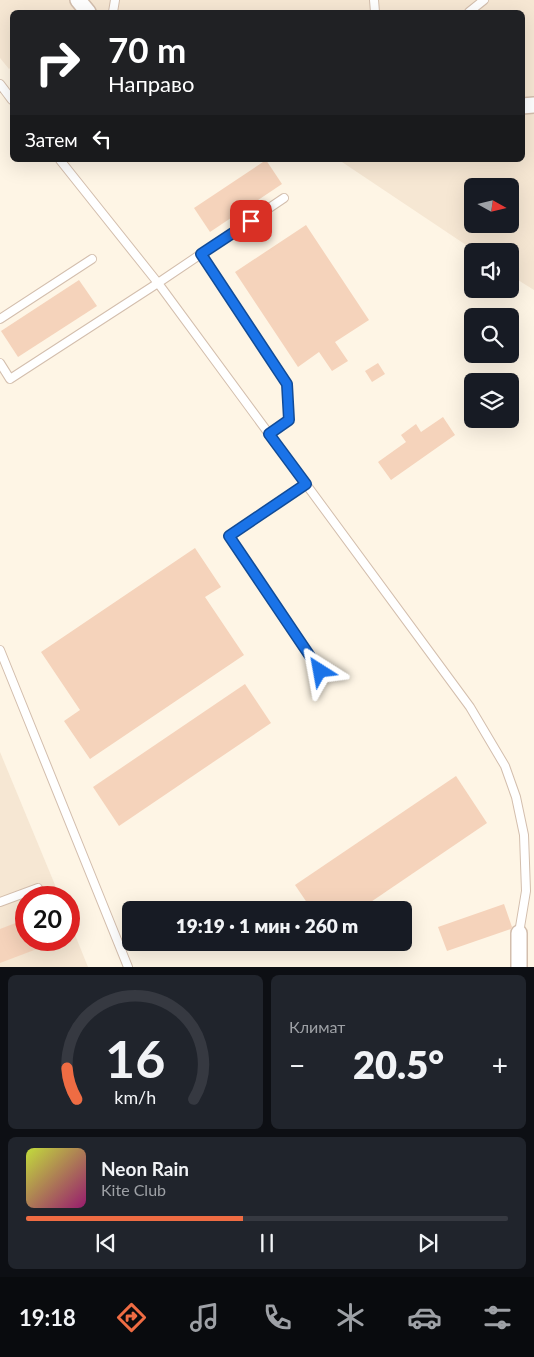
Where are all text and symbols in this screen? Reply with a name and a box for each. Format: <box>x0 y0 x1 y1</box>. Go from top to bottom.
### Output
text: 70 m <box>108 28 186 70</box>
icon: right <box>25 30 90 95</box>
text: Направо <box>108 70 194 97</box>
icon: left <box>88 125 116 153</box>
text: Затем <box>25 128 78 151</box>
north arrow <box>464 178 519 232</box>
map controls <box>464 178 519 428</box>
pin <box>230 200 272 242</box>
icon: arrive <box>237 207 265 235</box>
button: sound <box>464 243 519 298</box>
button: search <box>464 308 519 363</box>
button: layers <box>464 373 519 428</box>
position arrow <box>293 644 345 696</box>
speed limit sign: 20 <box>15 886 80 951</box>
text: 19:19 · 1 мин · 260 m <box>176 914 358 937</box>
text: Климат <box>289 1017 345 1036</box>
text: 16 <box>105 1027 166 1089</box>
text: 20.5° <box>353 1041 444 1087</box>
text: − <box>289 1048 305 1082</box>
text: + <box>492 1048 508 1082</box>
text: km/h <box>115 1086 156 1108</box>
text: Neon Rain <box>101 1157 189 1180</box>
text: Kite Club <box>101 1180 166 1199</box>
icon: previous <box>92 1229 120 1257</box>
icon: pause <box>253 1229 281 1257</box>
icon: next <box>414 1229 442 1257</box>
icon: directions <box>114 1300 149 1335</box>
icon: music <box>187 1300 222 1335</box>
icon: phone <box>260 1300 295 1335</box>
icon: climate <box>333 1300 368 1335</box>
icon: car <box>407 1300 442 1335</box>
icon: filters <box>480 1300 515 1335</box>
text: 19:18 <box>19 1304 76 1331</box>

